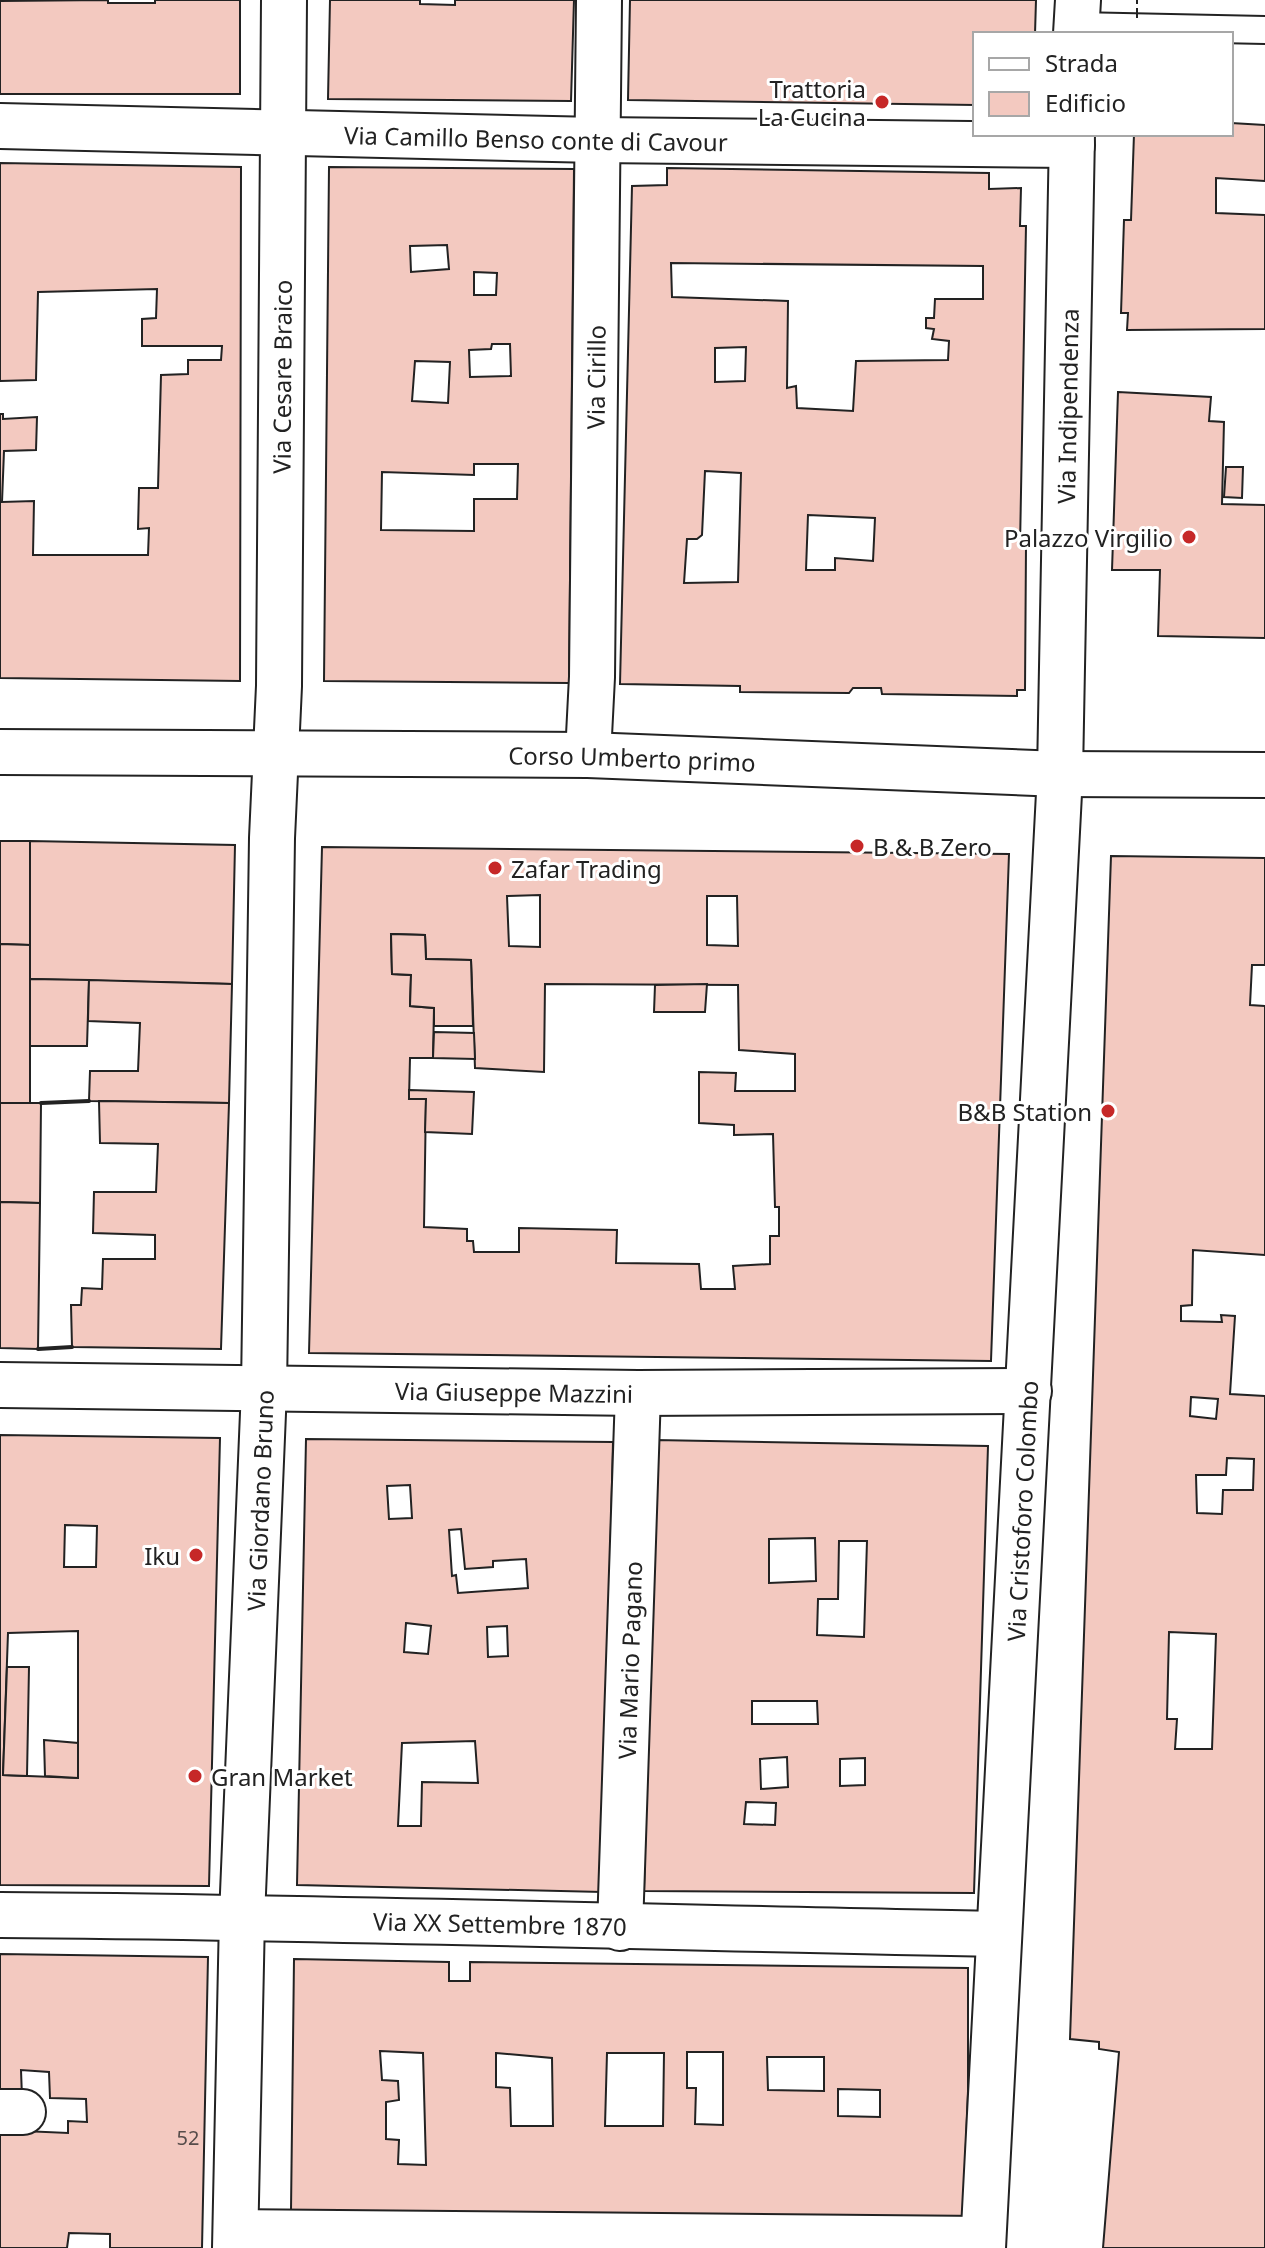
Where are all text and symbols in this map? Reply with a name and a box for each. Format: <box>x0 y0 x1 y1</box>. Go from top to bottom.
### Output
legend <box>973 32 1233 136</box>
text: Strada <box>1045 46 1118 79</box>
place label: Trattoria La Cucina <box>758 72 866 133</box>
text: Edificio <box>1045 86 1126 119</box>
marker: Trattoria La Cucina <box>873 93 891 111</box>
street label: Via Camillo Benso conte di Cavour <box>344 118 728 158</box>
street label: Via Cesare Braico <box>264 280 298 474</box>
street label: Via Indipendenza <box>1049 308 1085 504</box>
street label: Via Cirillo <box>578 325 612 430</box>
place label: Palazzo Virgilio <box>1004 521 1173 554</box>
marker: Palazzo Virgilio <box>1180 528 1198 546</box>
street label: Corso Umberto primo <box>508 738 756 778</box>
place label: B & B Zero <box>873 830 992 863</box>
marker: B & B Zero <box>848 837 866 855</box>
place label: Zafar Trading <box>511 852 662 885</box>
marker: Zafar Trading <box>486 859 504 877</box>
place label: B&B Station <box>957 1095 1092 1128</box>
marker: B&B Station <box>1099 1102 1117 1120</box>
street label: Via Giuseppe Mazzini <box>395 1373 633 1409</box>
street label: Via Cristoforo Colombo <box>998 1380 1045 1642</box>
street label: Via Giordano Bruno <box>238 1389 280 1612</box>
place label: Iku <box>144 1539 180 1572</box>
marker: Iku <box>187 1546 205 1564</box>
street label: Via Mario Pagano <box>609 1561 649 1760</box>
place label: Gran Market <box>211 1760 353 1793</box>
marker: Gran Market <box>186 1767 204 1785</box>
street label: Via XX Settembre 1870 <box>373 1904 627 1942</box>
house number: 52 <box>177 2124 199 2151</box>

